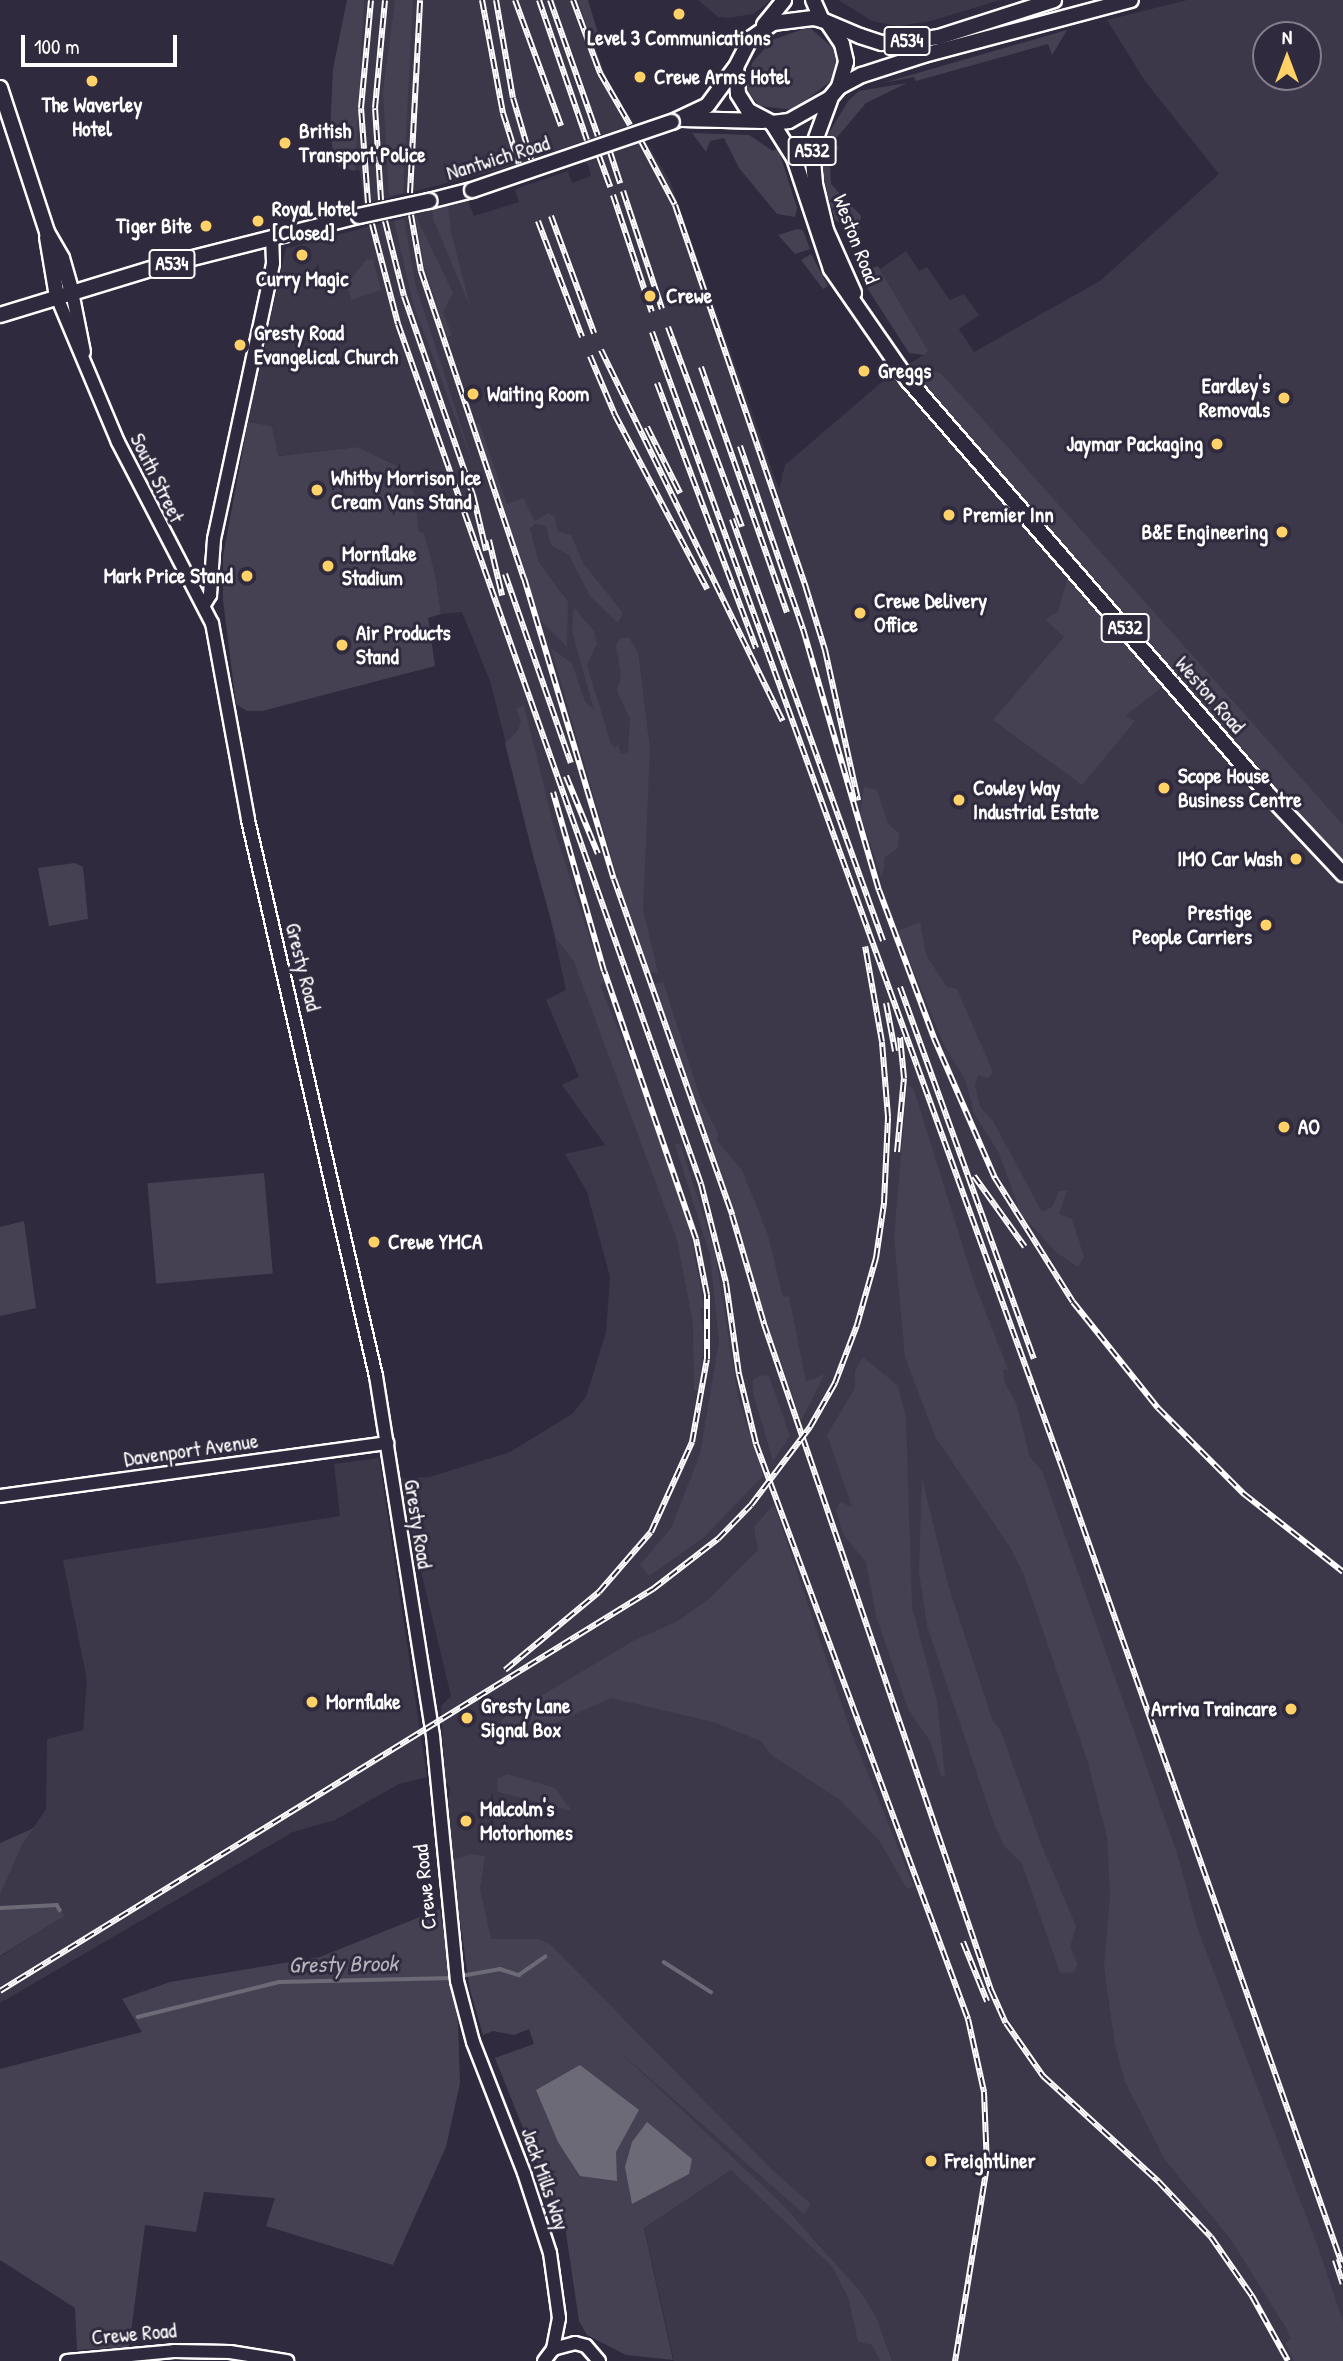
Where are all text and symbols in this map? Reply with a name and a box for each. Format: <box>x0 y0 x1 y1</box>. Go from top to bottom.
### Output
marker: Level 3 Communications <box>671 6 687 22</box>
scale bar <box>24 21 180 65</box>
north arrow <box>1252 21 1322 91</box>
text: N <box>1282 24 1292 50</box>
place label: Level 3 Communications <box>587 25 771 51</box>
road number: A534 <box>883 25 932 56</box>
text: 100 m <box>34 32 80 61</box>
place label: Crewe Arms Hotel <box>654 64 790 90</box>
marker: Crewe Arms Hotel <box>632 69 648 85</box>
marker: The Waverley Hotel <box>84 73 100 89</box>
place label: The Waverley Hotel <box>42 92 142 142</box>
place label: British Transport Police <box>299 118 426 168</box>
street label: Nantwich Road <box>443 130 553 186</box>
marker: British Transport Police <box>277 135 293 151</box>
road number: A532 <box>788 136 836 167</box>
street label: Weston Road <box>827 191 885 287</box>
place label: Royal Hotel [Closed] <box>272 196 357 246</box>
place label: Tiger Bite <box>116 213 192 239</box>
marker: Royal Hotel [Closed] <box>250 213 266 229</box>
marker: Tiger Bite <box>198 218 214 234</box>
marker: Curry Magic <box>294 247 310 263</box>
road number: A534 <box>148 248 196 280</box>
place label: Curry Magic <box>256 266 348 292</box>
place label: Crewe <box>666 283 712 309</box>
marker: Crewe <box>640 286 660 306</box>
place label: Gresty Road Evangelical Church <box>254 320 398 370</box>
marker: Gresty Road Evangelical Church <box>232 337 248 353</box>
place label: Greggs <box>878 358 931 384</box>
marker: Greggs <box>856 363 872 379</box>
place label: Eardley's Removals <box>1199 373 1270 423</box>
place label: Waiting Room <box>487 381 589 407</box>
marker: Waiting Room <box>465 386 481 402</box>
marker: Eardley's Removals <box>1276 390 1292 406</box>
street label: South Street <box>125 429 189 527</box>
place label: Jaymar Packaging <box>1066 431 1203 457</box>
marker: Jaymar Packaging <box>1209 436 1225 452</box>
place label: Whitby Morrison Ice Cream Vans Stand <box>331 465 481 515</box>
marker: Whitby Morrison Ice Cream Vans Stand <box>309 482 325 498</box>
place label: Premier Inn <box>963 502 1054 528</box>
marker: Premier Inn <box>941 507 957 523</box>
place label: B&E Engineering <box>1141 519 1268 545</box>
marker: B&E Engineering <box>1274 524 1290 540</box>
place label: Mornflake Stadium <box>342 541 417 591</box>
marker: Mornflake Stadium <box>320 558 336 574</box>
place label: Mark Price Stand <box>104 563 233 589</box>
marker: Mark Price Stand <box>239 568 255 584</box>
place label: Crewe Delivery Office <box>874 588 987 638</box>
marker: Crewe Delivery Office <box>852 605 868 621</box>
road number: A532 <box>1100 612 1150 643</box>
place label: Air Products Stand <box>356 620 451 670</box>
marker: Air Products Stand <box>334 637 350 653</box>
street label: Weston Road <box>1170 651 1250 739</box>
place label: Scope House Business Centre <box>1178 763 1302 813</box>
place label: Cowley Way Industrial Estate <box>973 775 1099 825</box>
marker: Scope House Business Centre <box>1156 780 1172 796</box>
marker: Cowley Way Industrial Estate <box>951 792 967 808</box>
place label: IMO Car Wash <box>1177 846 1282 872</box>
marker: IMO Car Wash <box>1288 851 1304 867</box>
place label: Prestige People Carriers <box>1132 900 1252 950</box>
marker: Prestige People Carriers <box>1258 917 1274 933</box>
street label: Gresty Road <box>280 920 326 1014</box>
place label: AO <box>1298 1114 1320 1140</box>
marker: AO <box>1276 1119 1292 1135</box>
place label: Crewe YMCA <box>388 1229 482 1255</box>
marker: Crewe YMCA <box>366 1234 382 1250</box>
street label: Davenport Avenue <box>122 1428 260 1472</box>
street label: Gresty Road <box>399 1478 437 1570</box>
place label: Mornflake <box>326 1689 401 1715</box>
place label: Gresty Lane Signal Box <box>481 1693 570 1743</box>
marker: Mornflake <box>304 1694 320 1710</box>
place label: Arriva Traincare <box>1151 1696 1277 1722</box>
marker: Arriva Traincare <box>1283 1701 1299 1717</box>
marker: Gresty Lane Signal Box <box>459 1710 475 1726</box>
place label: Malcolm's Motorhomes <box>480 1796 573 1846</box>
marker: Malcolm's Motorhomes <box>458 1813 474 1829</box>
street label: Crewe Road <box>408 1843 442 1931</box>
water label: Gresty Brook <box>288 1949 398 1979</box>
street label: Jack Mills Way <box>516 2124 574 2234</box>
place label: Freightliner <box>945 2148 1036 2174</box>
marker: Freightliner <box>923 2153 939 2169</box>
street label: Crewe Road <box>90 2318 178 2350</box>

